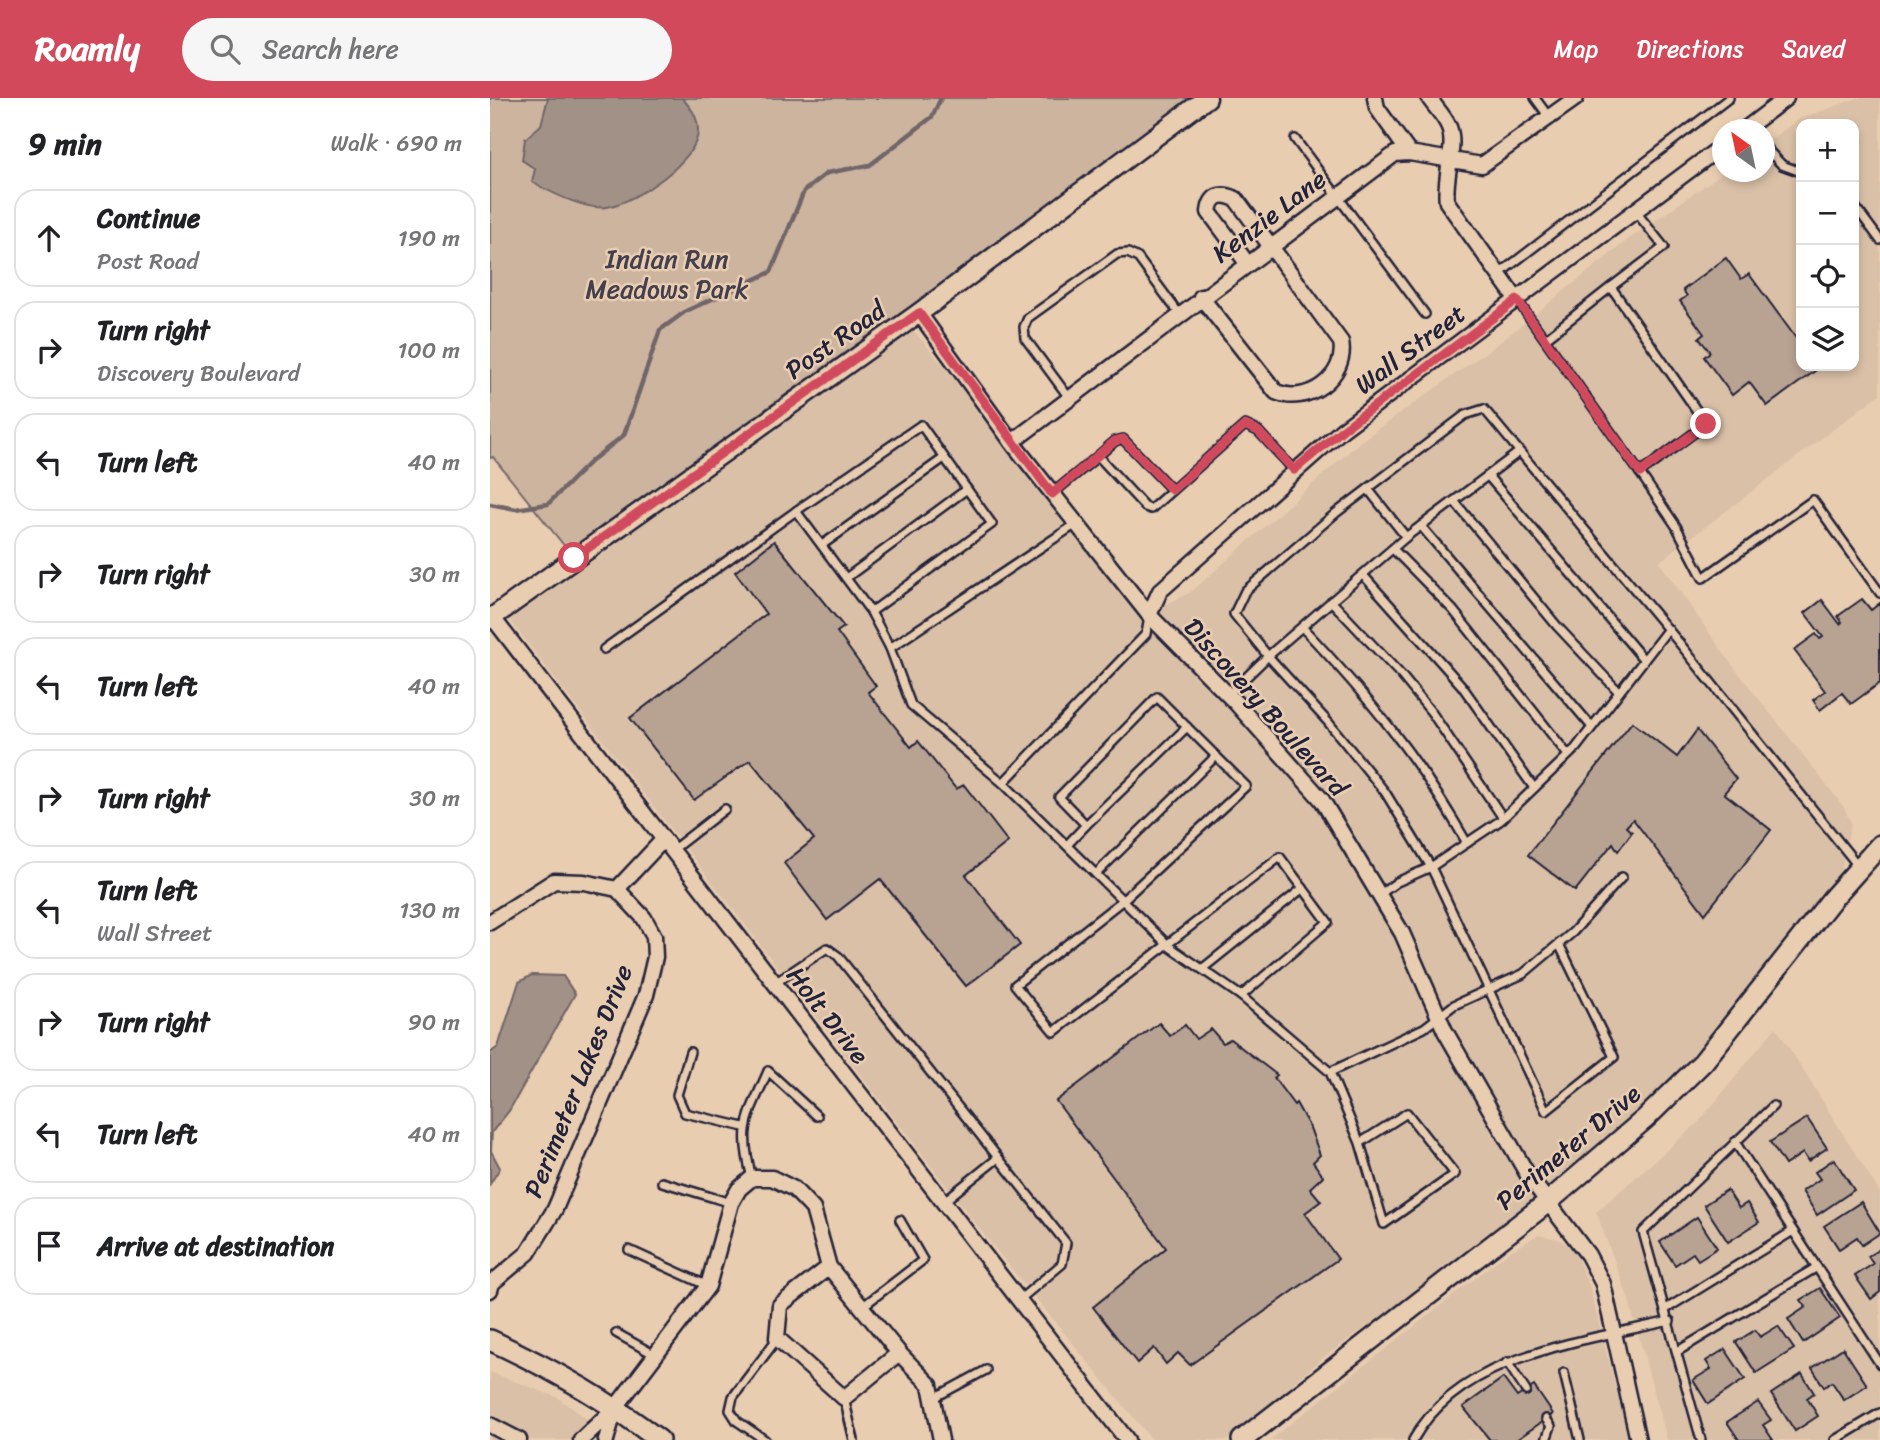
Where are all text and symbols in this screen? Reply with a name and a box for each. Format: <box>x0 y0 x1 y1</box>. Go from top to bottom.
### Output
search box <box>182 18 672 81</box>
text: Roamly <box>35 20 140 78</box>
text: Search here <box>262 26 399 72</box>
text: Map <box>1554 28 1598 70</box>
text: Directions <box>1636 28 1744 70</box>
text: Saved <box>1782 28 1845 70</box>
icon: search <box>206 30 244 68</box>
text: 9 min <box>28 117 102 171</box>
north arrow <box>1712 119 1775 182</box>
map controls <box>1796 119 1859 371</box>
button: + <box>1796 119 1859 182</box>
text: Walk · 690 m <box>330 123 462 164</box>
street label: Kenzie Lane <box>1201 157 1337 275</box>
button: − <box>1796 182 1859 245</box>
text: Continue <box>97 195 200 241</box>
text: 190 m <box>398 218 460 259</box>
icon: ahead <box>30 219 68 257</box>
park label: Indian Run Meadows Park <box>586 236 749 312</box>
text: Post Road <box>97 241 199 282</box>
button: locate <box>1796 245 1859 308</box>
street label: Post Road <box>775 287 897 392</box>
street label: Wall Street <box>1344 291 1476 407</box>
text: Turn right <box>97 307 210 353</box>
button: layers <box>1796 308 1859 371</box>
text: 100 m <box>397 330 460 371</box>
icon: right <box>30 331 68 369</box>
text: Discovery Boulevard <box>97 353 300 394</box>
route end <box>1690 408 1721 439</box>
text: Turn left <box>97 439 197 485</box>
text: 40 m <box>407 442 460 483</box>
icon: left <box>30 443 68 481</box>
route start <box>558 542 589 573</box>
text: Turn right <box>97 551 210 597</box>
text: 30 m <box>409 554 460 595</box>
icon: right <box>30 555 68 593</box>
street label: Discovery Boulevard <box>1172 606 1361 809</box>
text: Turn left <box>97 663 197 709</box>
text: 40 m <box>407 666 460 707</box>
icon: left <box>30 667 68 705</box>
text: Turn right <box>97 775 210 821</box>
text: 30 m <box>409 778 460 819</box>
icon: right <box>30 779 68 817</box>
text: Turn left <box>97 867 197 913</box>
text: 130 m <box>399 890 460 931</box>
icon: left <box>30 891 68 929</box>
text: Wall Street <box>97 913 212 954</box>
street label: Holt Drive <box>774 955 882 1075</box>
street label: Perimeter Lakes Drive <box>510 957 646 1205</box>
text: Turn right <box>97 999 210 1045</box>
text: 90 m <box>408 1002 460 1043</box>
icon: right <box>30 1003 68 1041</box>
street label: Perimeter Drive <box>1485 1072 1652 1222</box>
text: Turn left <box>97 1111 197 1157</box>
text: 40 m <box>407 1114 460 1155</box>
icon: left <box>30 1115 68 1153</box>
text: Arrive at destination <box>97 1223 334 1269</box>
icon: arrive <box>30 1227 68 1265</box>

